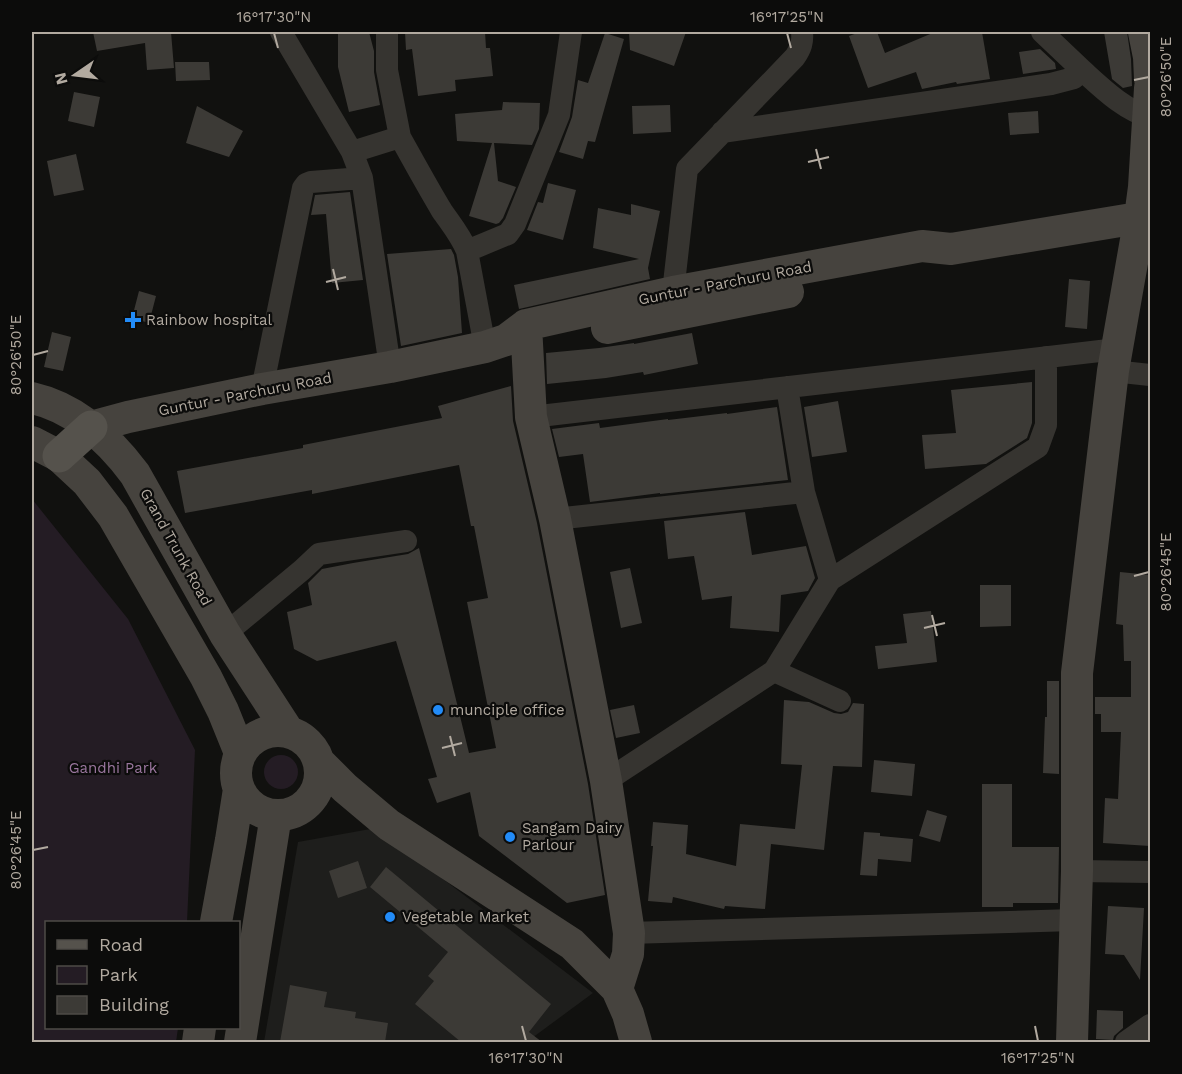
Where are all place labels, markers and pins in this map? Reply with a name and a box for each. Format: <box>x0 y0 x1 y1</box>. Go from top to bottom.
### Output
marker: Rainbow hospital <box>124 311 142 329</box>
place label: Rainbow hospital <box>146 311 273 329</box>
place label: munciple office <box>450 701 565 719</box>
marker: munciple office <box>431 703 445 717</box>
place label: Sangam Dairy Parlour <box>522 819 623 854</box>
marker: Sangam Dairy Parlour <box>503 830 517 844</box>
place label: Vegetable Market <box>402 908 530 926</box>
marker: Vegetable Market <box>383 910 397 924</box>

